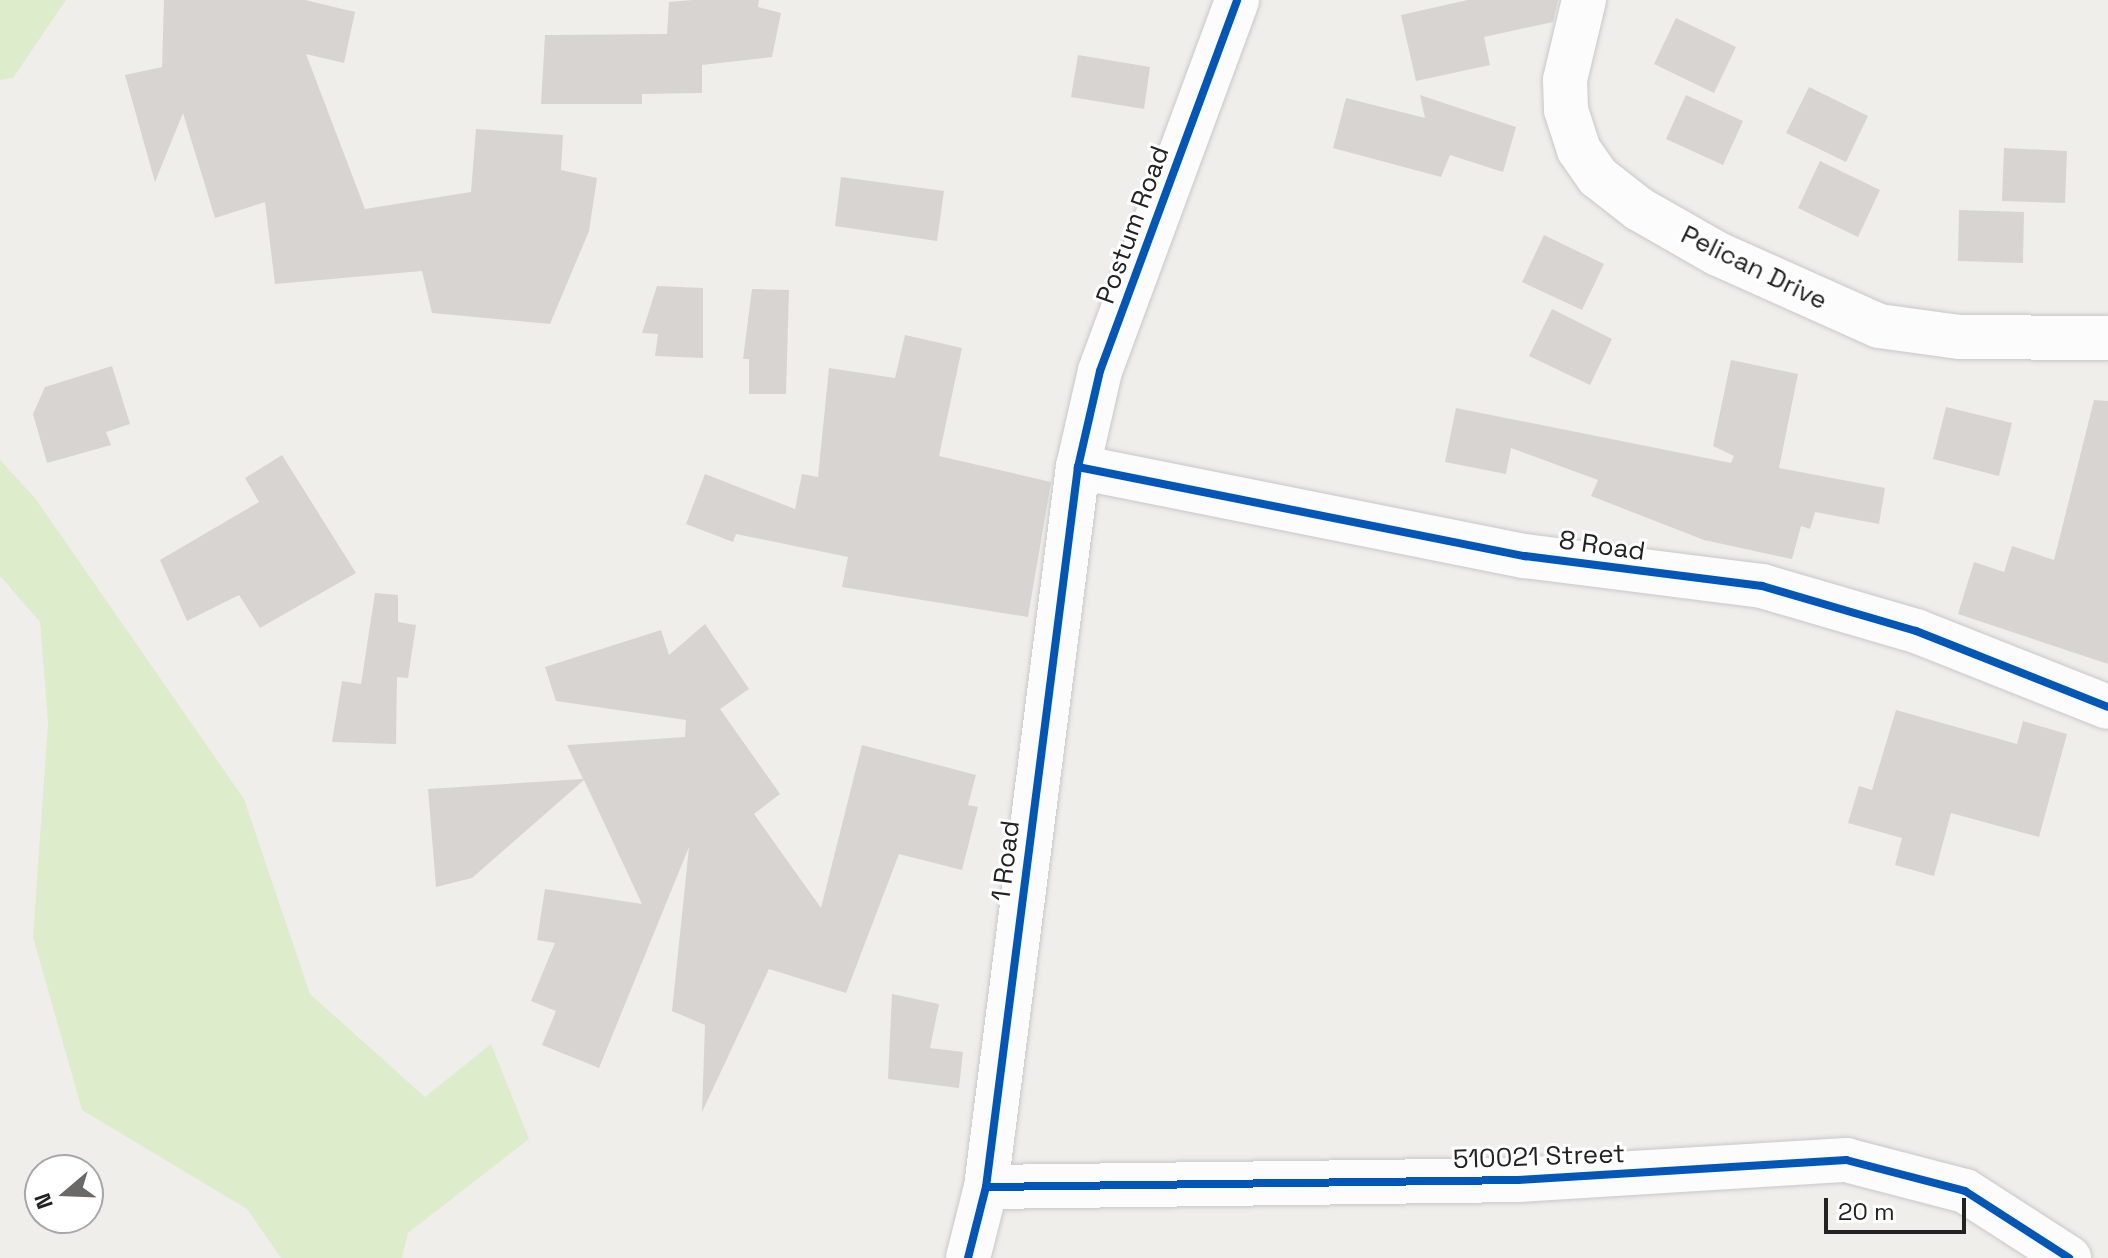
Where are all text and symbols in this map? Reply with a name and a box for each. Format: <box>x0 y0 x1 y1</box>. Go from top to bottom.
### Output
street label: Postum Road <box>1090 142 1176 308</box>
street label: Pelican Drive <box>1676 219 1832 317</box>
street label: 8 Road <box>1557 525 1647 567</box>
street label: 1 Road <box>986 819 1026 903</box>
street label: 510021 Street <box>1452 1138 1626 1176</box>
north arrow <box>24 1154 104 1234</box>
scale bar <box>1828 1182 1970 1232</box>
text: N <box>28 1190 59 1213</box>
text: 20 m <box>1838 1196 1895 1227</box>

